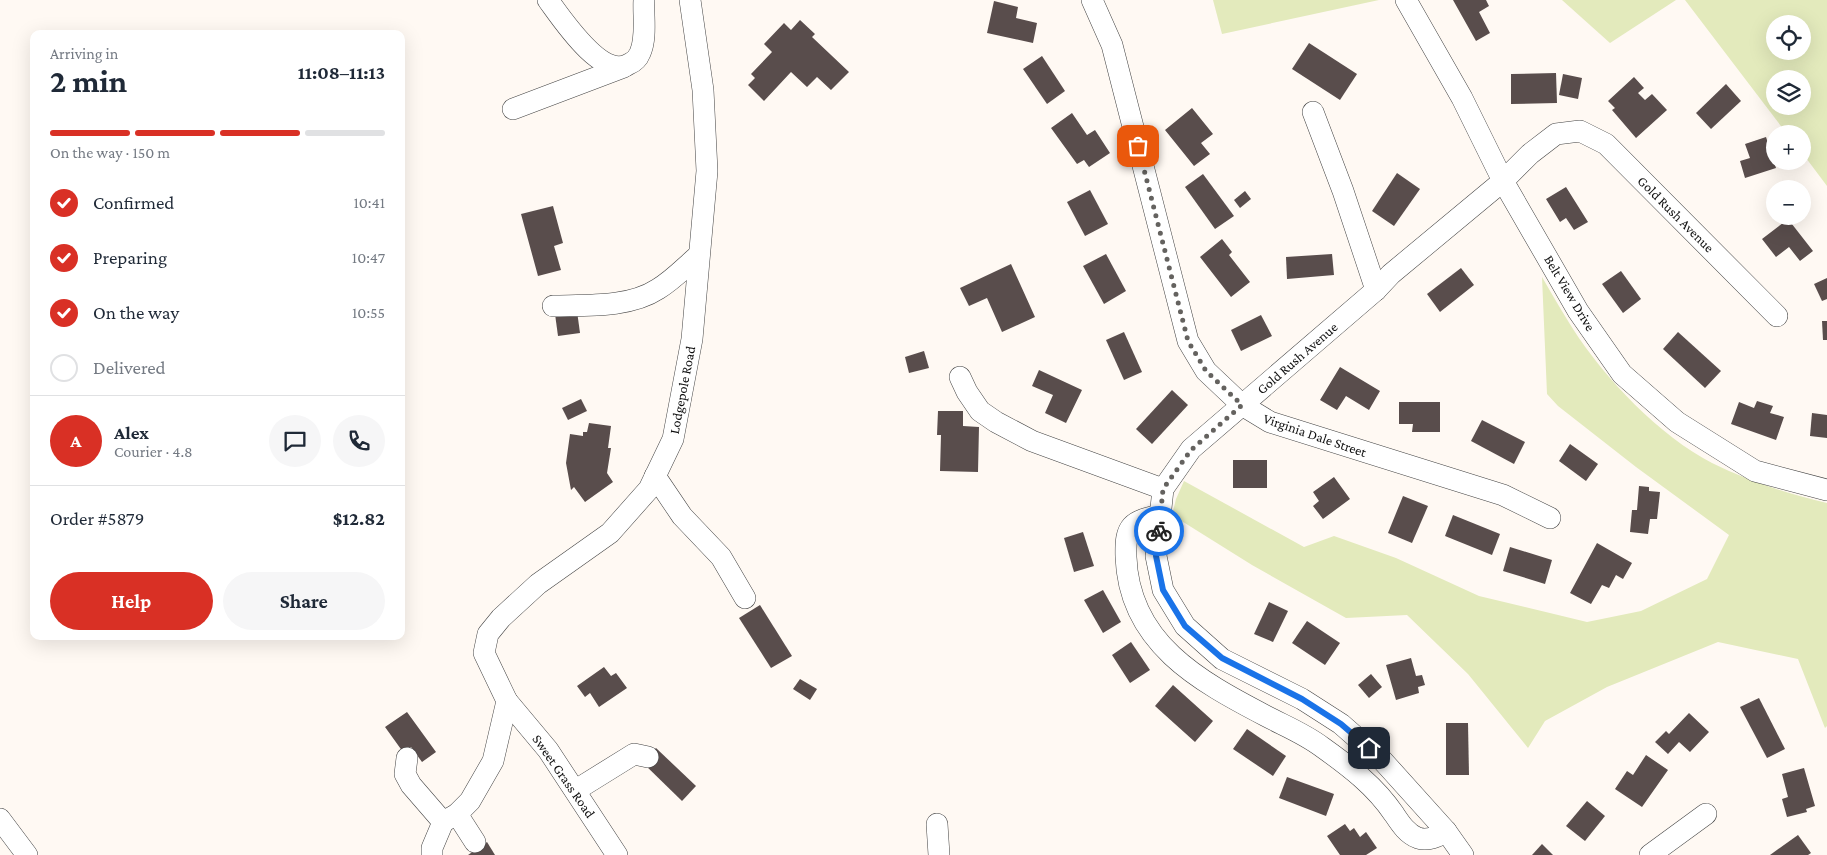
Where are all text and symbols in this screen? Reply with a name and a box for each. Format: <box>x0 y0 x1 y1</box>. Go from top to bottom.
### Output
map controls <box>1766 15 1811 225</box>
button: locate <box>1766 15 1811 60</box>
text: Arriving in <box>50 45 118 62</box>
text: 11:08–11:13 <box>298 62 385 83</box>
text: 2 min <box>50 63 127 99</box>
button: layers <box>1766 70 1811 115</box>
pin <box>1117 125 1159 167</box>
button: + <box>1766 125 1811 170</box>
icon: bag <box>1124 132 1152 160</box>
text: On the way · 150 m <box>50 144 170 161</box>
street label: Gold Rush Avenue <box>1635 173 1717 255</box>
button: − <box>1766 180 1811 225</box>
icon: check <box>50 189 78 217</box>
text: Confirmed <box>93 192 174 213</box>
text: 10:41 <box>354 194 385 211</box>
icon: check <box>50 244 78 272</box>
text: Preparing <box>93 247 167 268</box>
text: 10:47 <box>352 249 385 266</box>
street label: Belt View Drive <box>1541 252 1599 334</box>
icon: check <box>50 299 78 327</box>
text: On the way <box>93 302 179 323</box>
text: 10:55 <box>352 304 385 321</box>
street label: Gold Rush Avenue <box>1253 319 1341 397</box>
street label: Lodgepole Road <box>666 344 698 435</box>
text: Delivered <box>93 357 166 378</box>
street label: Virginia Dale Street <box>1261 410 1369 460</box>
button: chat <box>269 415 321 467</box>
button: phone <box>333 415 385 467</box>
text: Alex <box>114 422 149 443</box>
text: A <box>70 430 82 451</box>
text: Courier · 4.8 <box>114 443 193 460</box>
courier <box>1134 506 1184 556</box>
text: Order #5879 <box>50 508 144 529</box>
text: $12.82 <box>333 508 385 529</box>
icon: bike <box>1145 517 1173 545</box>
button: Help <box>50 572 213 630</box>
button: Share <box>223 572 385 630</box>
pin <box>1348 727 1390 769</box>
street label: Sweet Grass Road <box>529 731 599 821</box>
icon: home <box>1355 734 1383 762</box>

